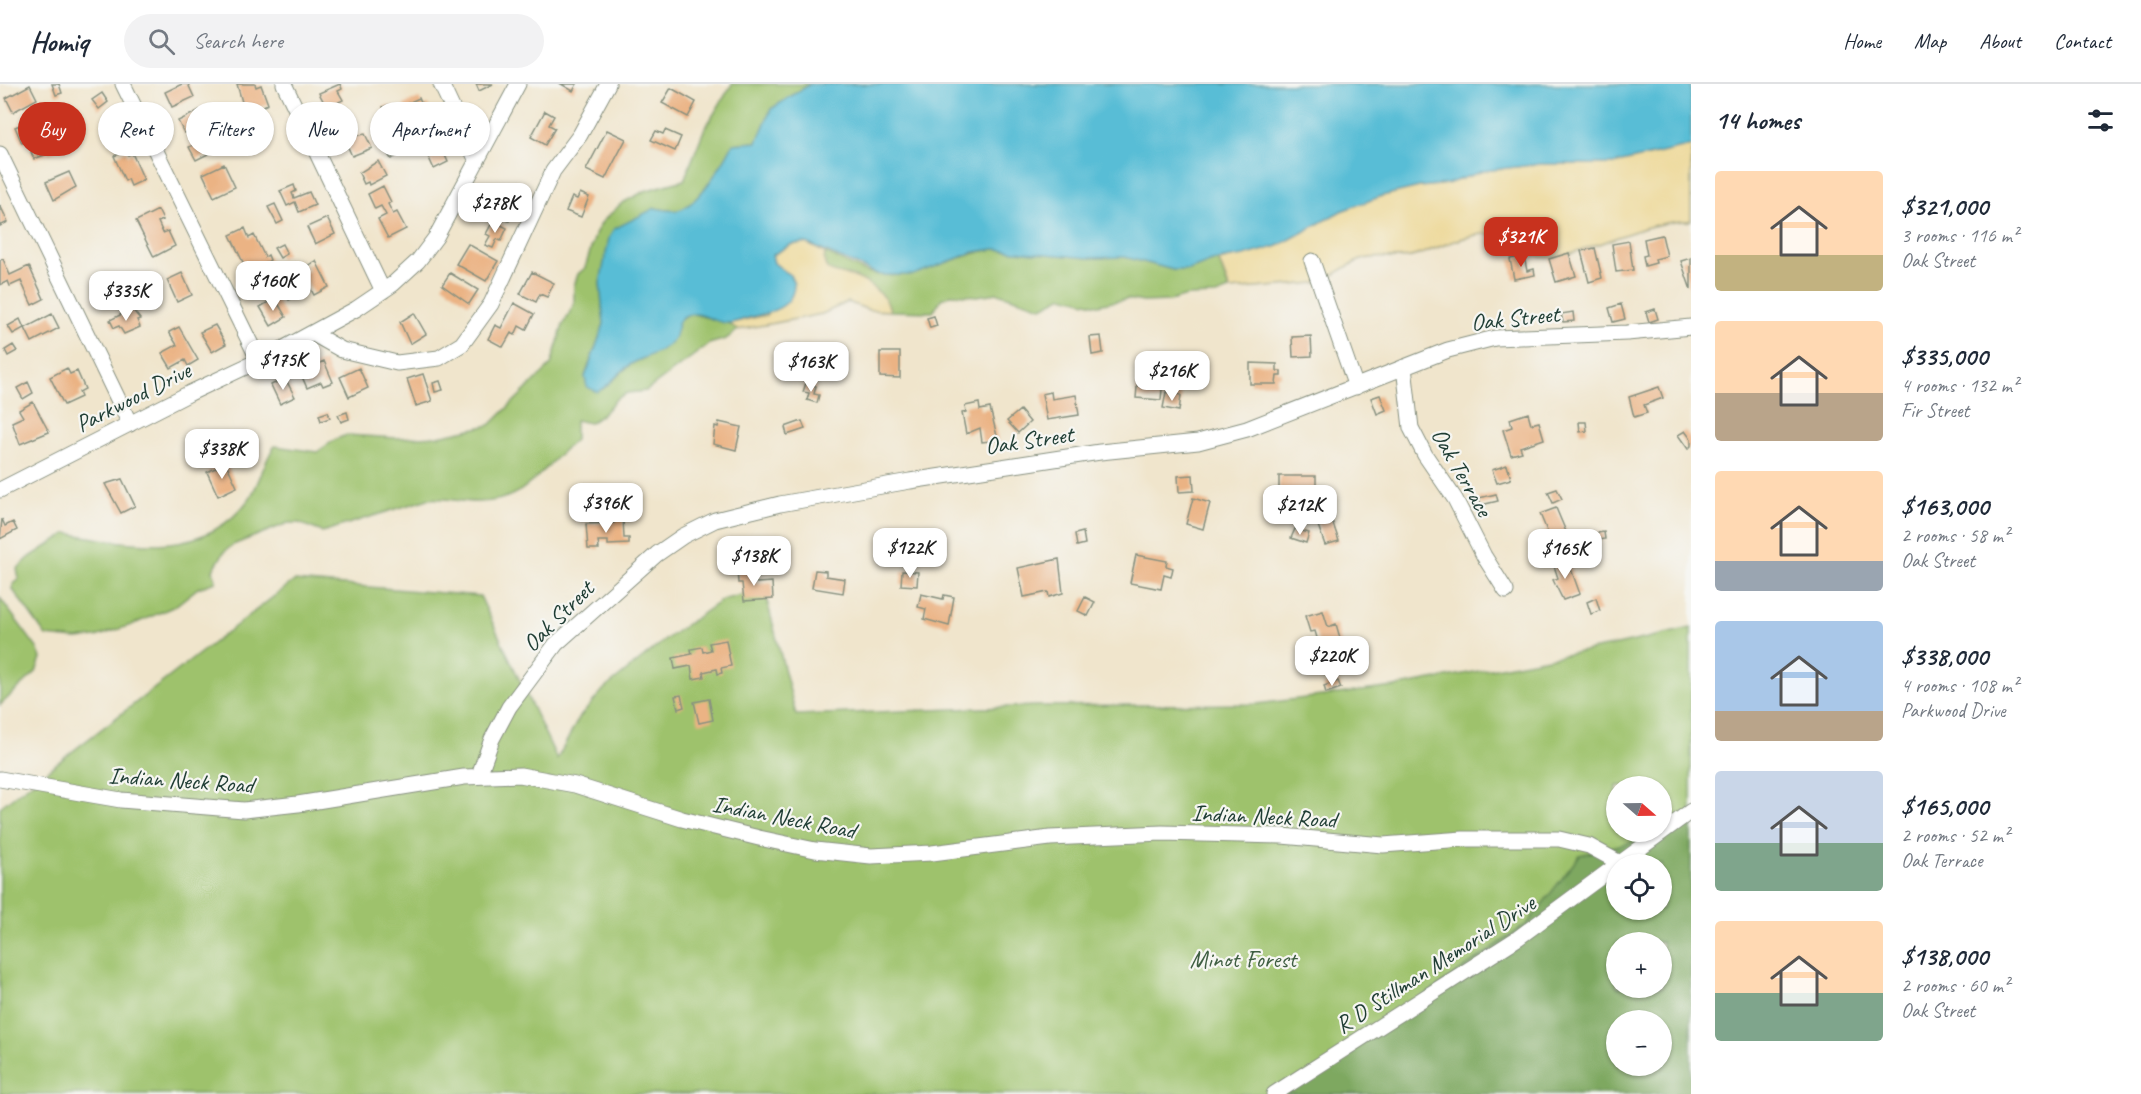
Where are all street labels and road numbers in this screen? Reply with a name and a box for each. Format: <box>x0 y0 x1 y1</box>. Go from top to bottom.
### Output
street label: Oak Street <box>1469 298 1563 338</box>
street label: Parkwood Drive <box>70 354 198 439</box>
street label: Oak Street <box>983 419 1077 461</box>
street label: Oak Terrace <box>1425 422 1501 524</box>
street label: Oak Street <box>516 573 601 658</box>
street label: Indian Neck Road <box>108 760 258 800</box>
street label: Indian Neck Road <box>710 788 862 846</box>
street label: Indian Neck Road <box>1191 797 1341 835</box>
street label: R D Stillman Memorial Drive <box>1329 887 1543 1040</box>

